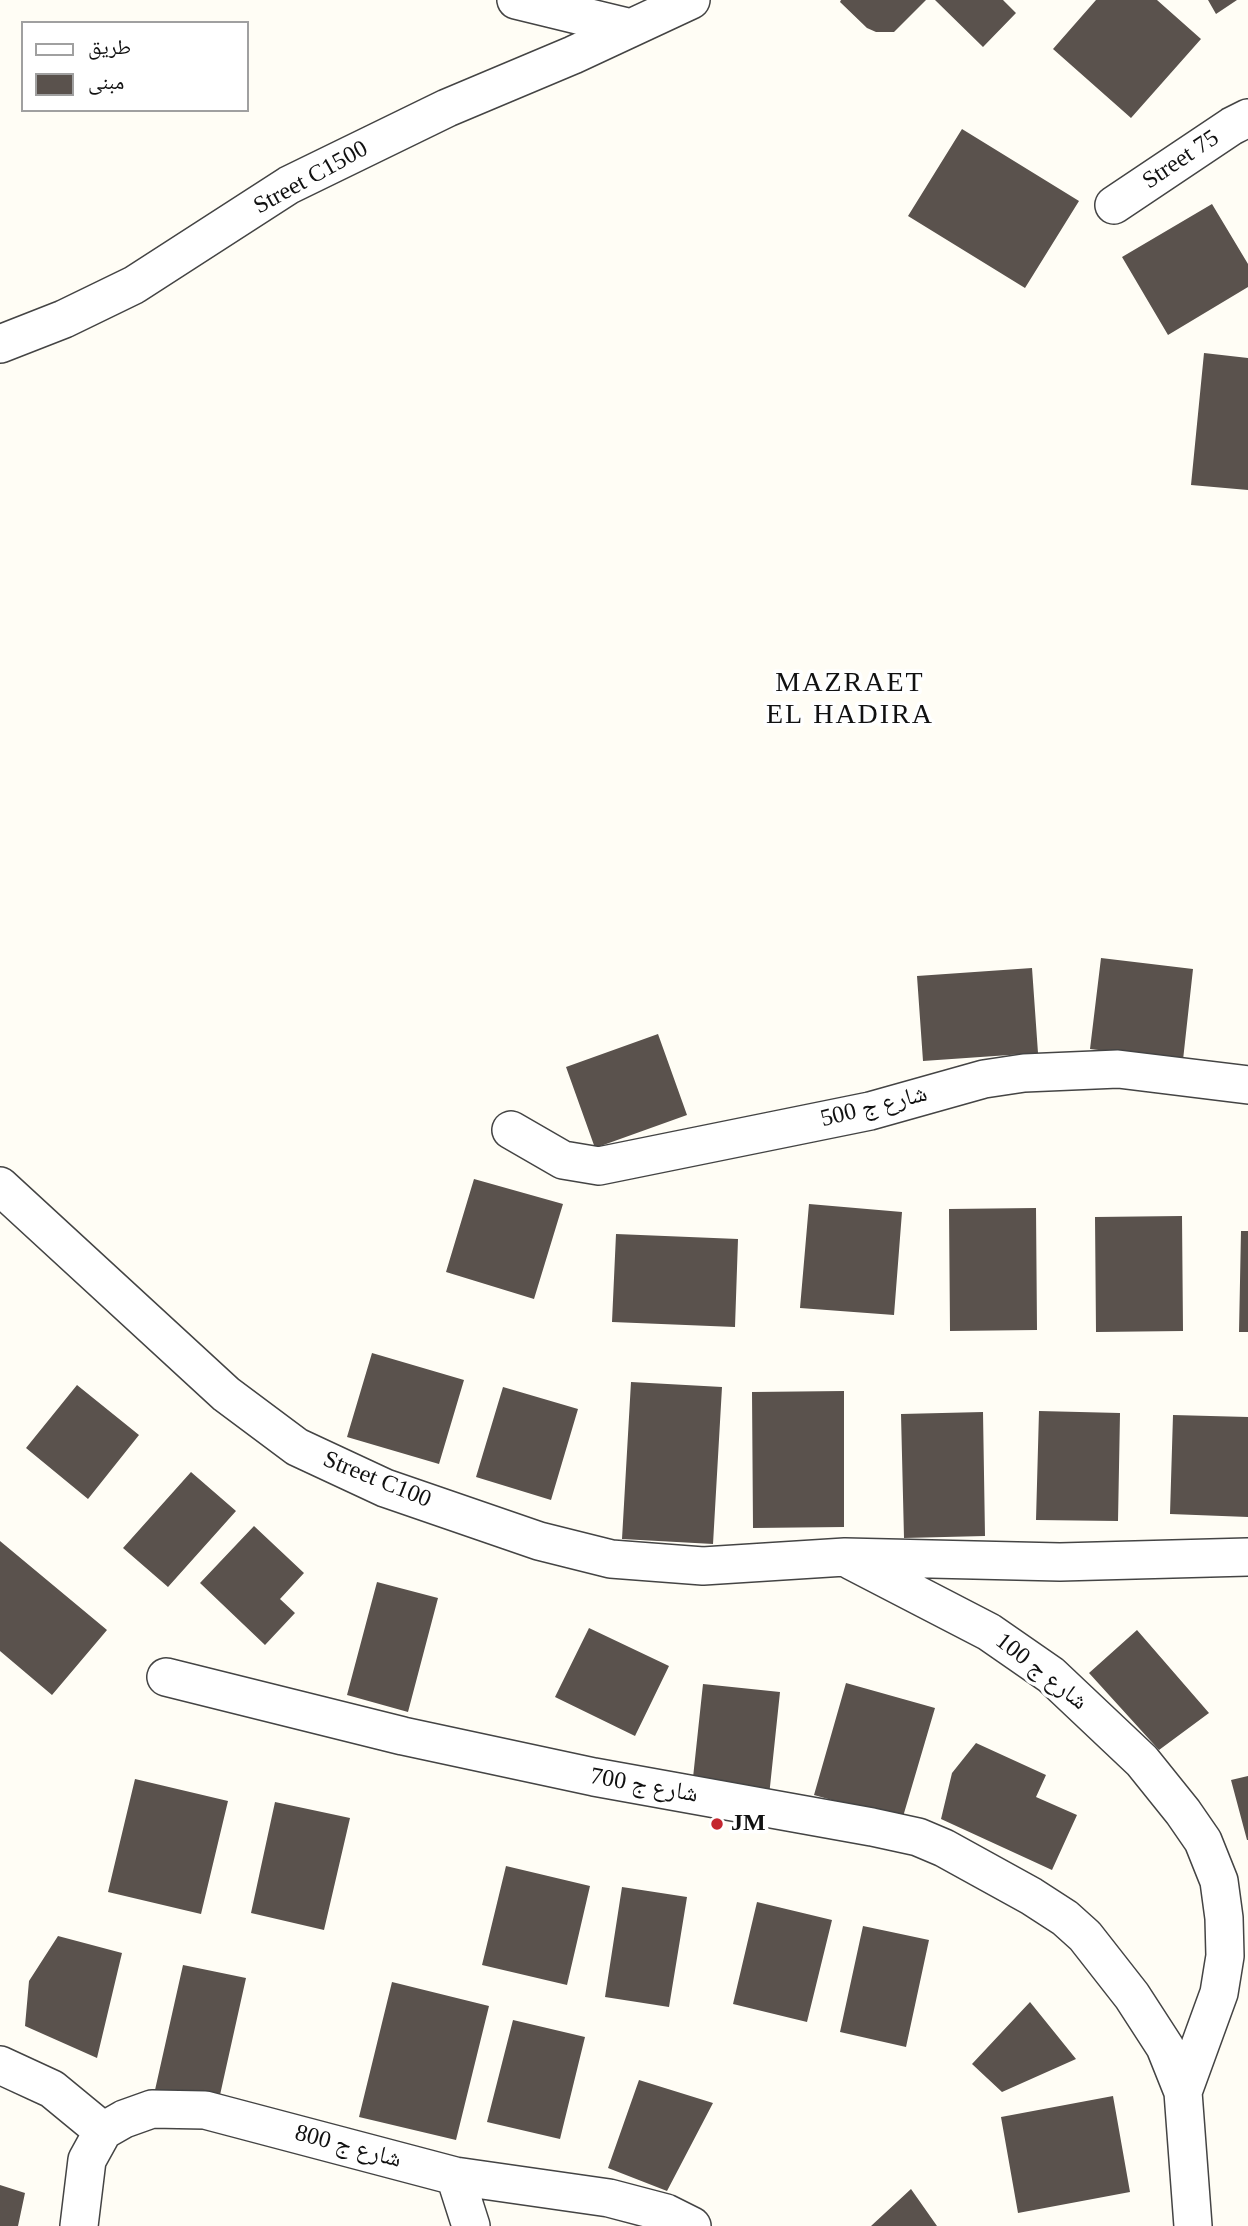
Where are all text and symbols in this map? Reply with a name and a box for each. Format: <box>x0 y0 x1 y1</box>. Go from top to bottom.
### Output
legend <box>21 21 248 112</box>
text: طريق <box>88 35 131 59</box>
text: مبنى <box>88 70 124 94</box>
street label: Street 75 <box>1137 124 1225 196</box>
street label: Street C1500 <box>249 135 373 221</box>
district label: MAZRAET EL HADIRA <box>767 667 933 733</box>
street label: شارع ج 500 <box>818 1080 930 1134</box>
street label: Street C100 <box>319 1445 435 1515</box>
street label: شارع ج 100 <box>989 1627 1093 1717</box>
street label: شارع ج 700 <box>588 1762 700 1810</box>
place label: JM <box>731 1810 766 1838</box>
marker: JM <box>709 1816 725 1832</box>
street label: شارع ج 800 <box>292 2119 404 2175</box>

